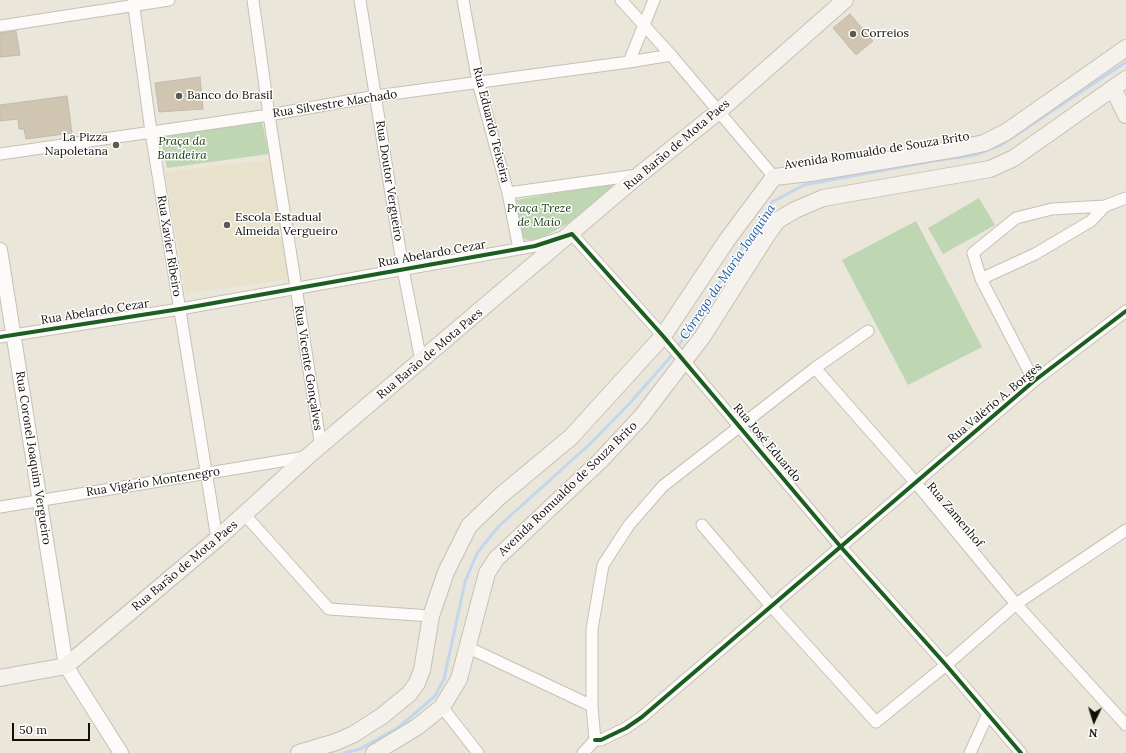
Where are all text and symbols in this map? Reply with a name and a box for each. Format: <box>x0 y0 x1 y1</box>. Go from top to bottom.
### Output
place label: Correios <box>861 27 909 41</box>
marker: Correios <box>848 29 858 39</box>
street label: Rua Eduardo Teixeira <box>470 66 512 184</box>
street label: Rua Silvestre Machado <box>272 87 398 121</box>
place label: Banco do Brasil <box>187 89 273 103</box>
marker: Banco do Brasil <box>174 91 184 101</box>
street label: Rua Barão de Mota Paes <box>621 97 733 193</box>
street label: Rua Doutor Vergueiro <box>372 120 406 242</box>
street label: Avenida Romualdo de Souza Brito <box>783 129 971 173</box>
place label: La Pizza Napoletana <box>45 131 108 159</box>
park label: Praça da Bandeira <box>157 135 207 163</box>
marker: La Pizza Napoletana <box>111 140 121 150</box>
street label: Rua Xavier Ribeiro <box>154 194 184 298</box>
water label: Córrego da Maria Joaquina <box>677 201 779 343</box>
park label: Praça Treze de Maio <box>507 202 571 230</box>
place label: Escola Estadual Almeida Vergueiro <box>235 211 338 239</box>
marker: Escola Estadual Almeida Vergueiro <box>222 220 232 230</box>
street label: Rua Abelardo Cezar <box>377 237 487 271</box>
street label: Rua Abelardo Cezar <box>40 296 150 328</box>
street label: Rua Vicente Gonçalves <box>291 304 325 432</box>
street label: Rua Barão de Mota Paes <box>374 306 486 402</box>
street label: Rua Valério A. Borges <box>945 360 1045 446</box>
street label: Rua Coronel Joaquim Vergueiro <box>12 370 54 546</box>
street label: Rua José Eduardo <box>730 401 804 485</box>
street label: Avenida Romualdo de Souza Brito <box>496 419 640 559</box>
street label: Rua Vigário Montenegro <box>85 464 221 500</box>
street label: Rua Zamenhof <box>924 480 986 550</box>
street label: Rua Barão de Mota Paes <box>129 518 241 614</box>
north arrow <box>1074 701 1114 741</box>
scale bar <box>14 715 92 741</box>
text: 50 m <box>19 722 47 737</box>
text: N <box>1088 726 1098 740</box>

